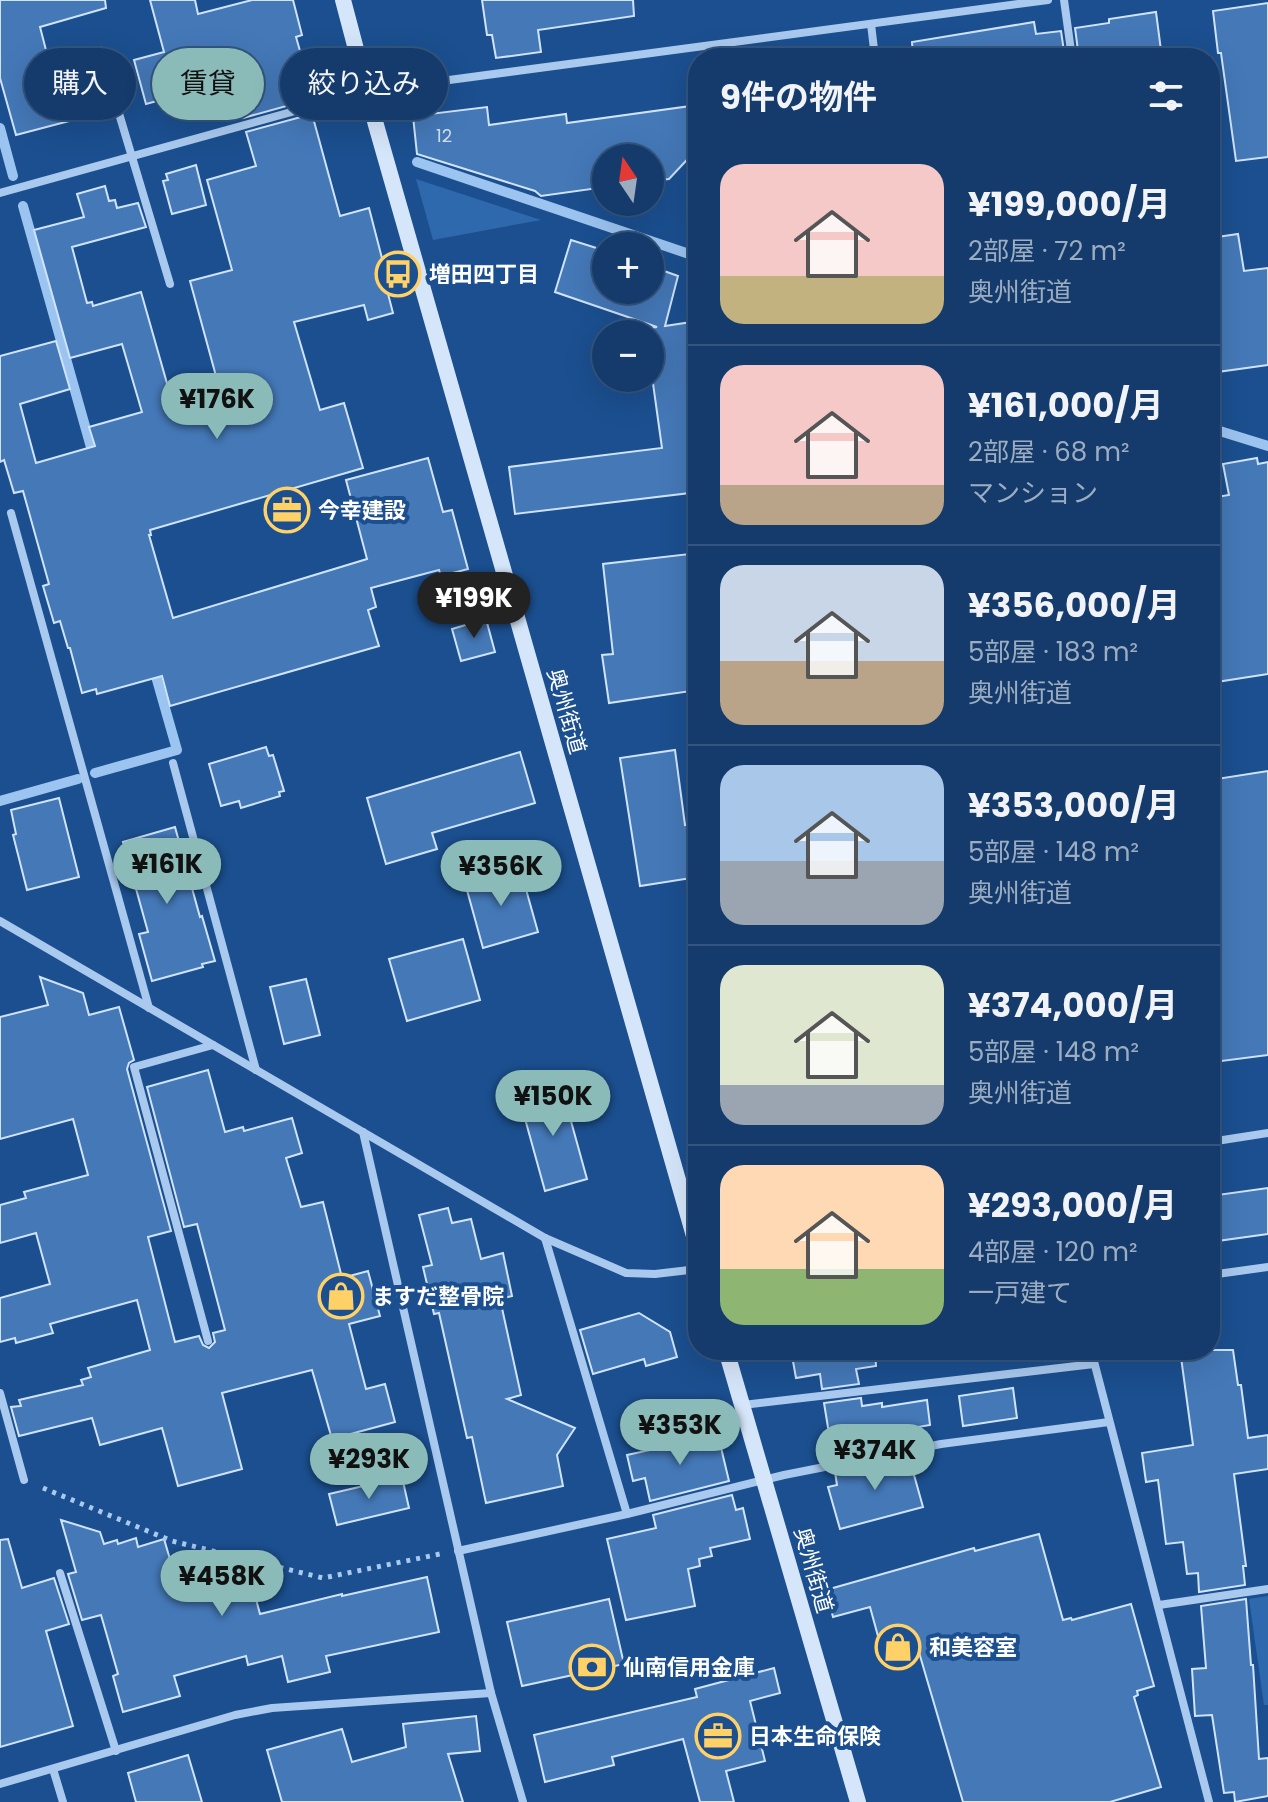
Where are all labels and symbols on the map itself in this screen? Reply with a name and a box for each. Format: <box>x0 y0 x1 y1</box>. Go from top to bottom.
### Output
house number: 12 <box>436 123 452 148</box>
north arrow <box>592 144 664 216</box>
bus stop icon: 増田四丁目 <box>374 250 422 298</box>
place label: 増田四丁目 <box>429 259 539 290</box>
pin: ¥176K <box>161 373 273 441</box>
office icon: 今幸建設 <box>263 486 311 534</box>
place label: 今幸建設 <box>318 495 406 526</box>
pin: ¥199K <box>418 572 530 640</box>
street label: 奥州街道 <box>539 665 594 758</box>
pin: ¥161K <box>111 838 223 906</box>
pin: ¥356K <box>445 840 557 908</box>
pin: ¥150K <box>497 1070 609 1138</box>
shop icon: ますだ整骨院 <box>317 1272 365 1320</box>
place label: ますだ整骨院 <box>372 1281 504 1312</box>
pin: ¥353K <box>624 1399 736 1467</box>
pin: ¥374K <box>819 1424 931 1492</box>
pin: ¥293K <box>313 1433 425 1501</box>
street label: 奥州街道 <box>786 1524 841 1617</box>
pin: ¥458K <box>166 1550 278 1618</box>
shop icon: 和美容室 <box>874 1623 922 1671</box>
place label: 和美容室 <box>929 1632 1017 1663</box>
bank icon: 仙南信用金庫 <box>568 1643 616 1691</box>
place label: 仙南信用金庫 <box>623 1652 755 1683</box>
office icon: 日本生命保険 <box>694 1712 742 1760</box>
place label: 日本生命保険 <box>749 1721 881 1752</box>

